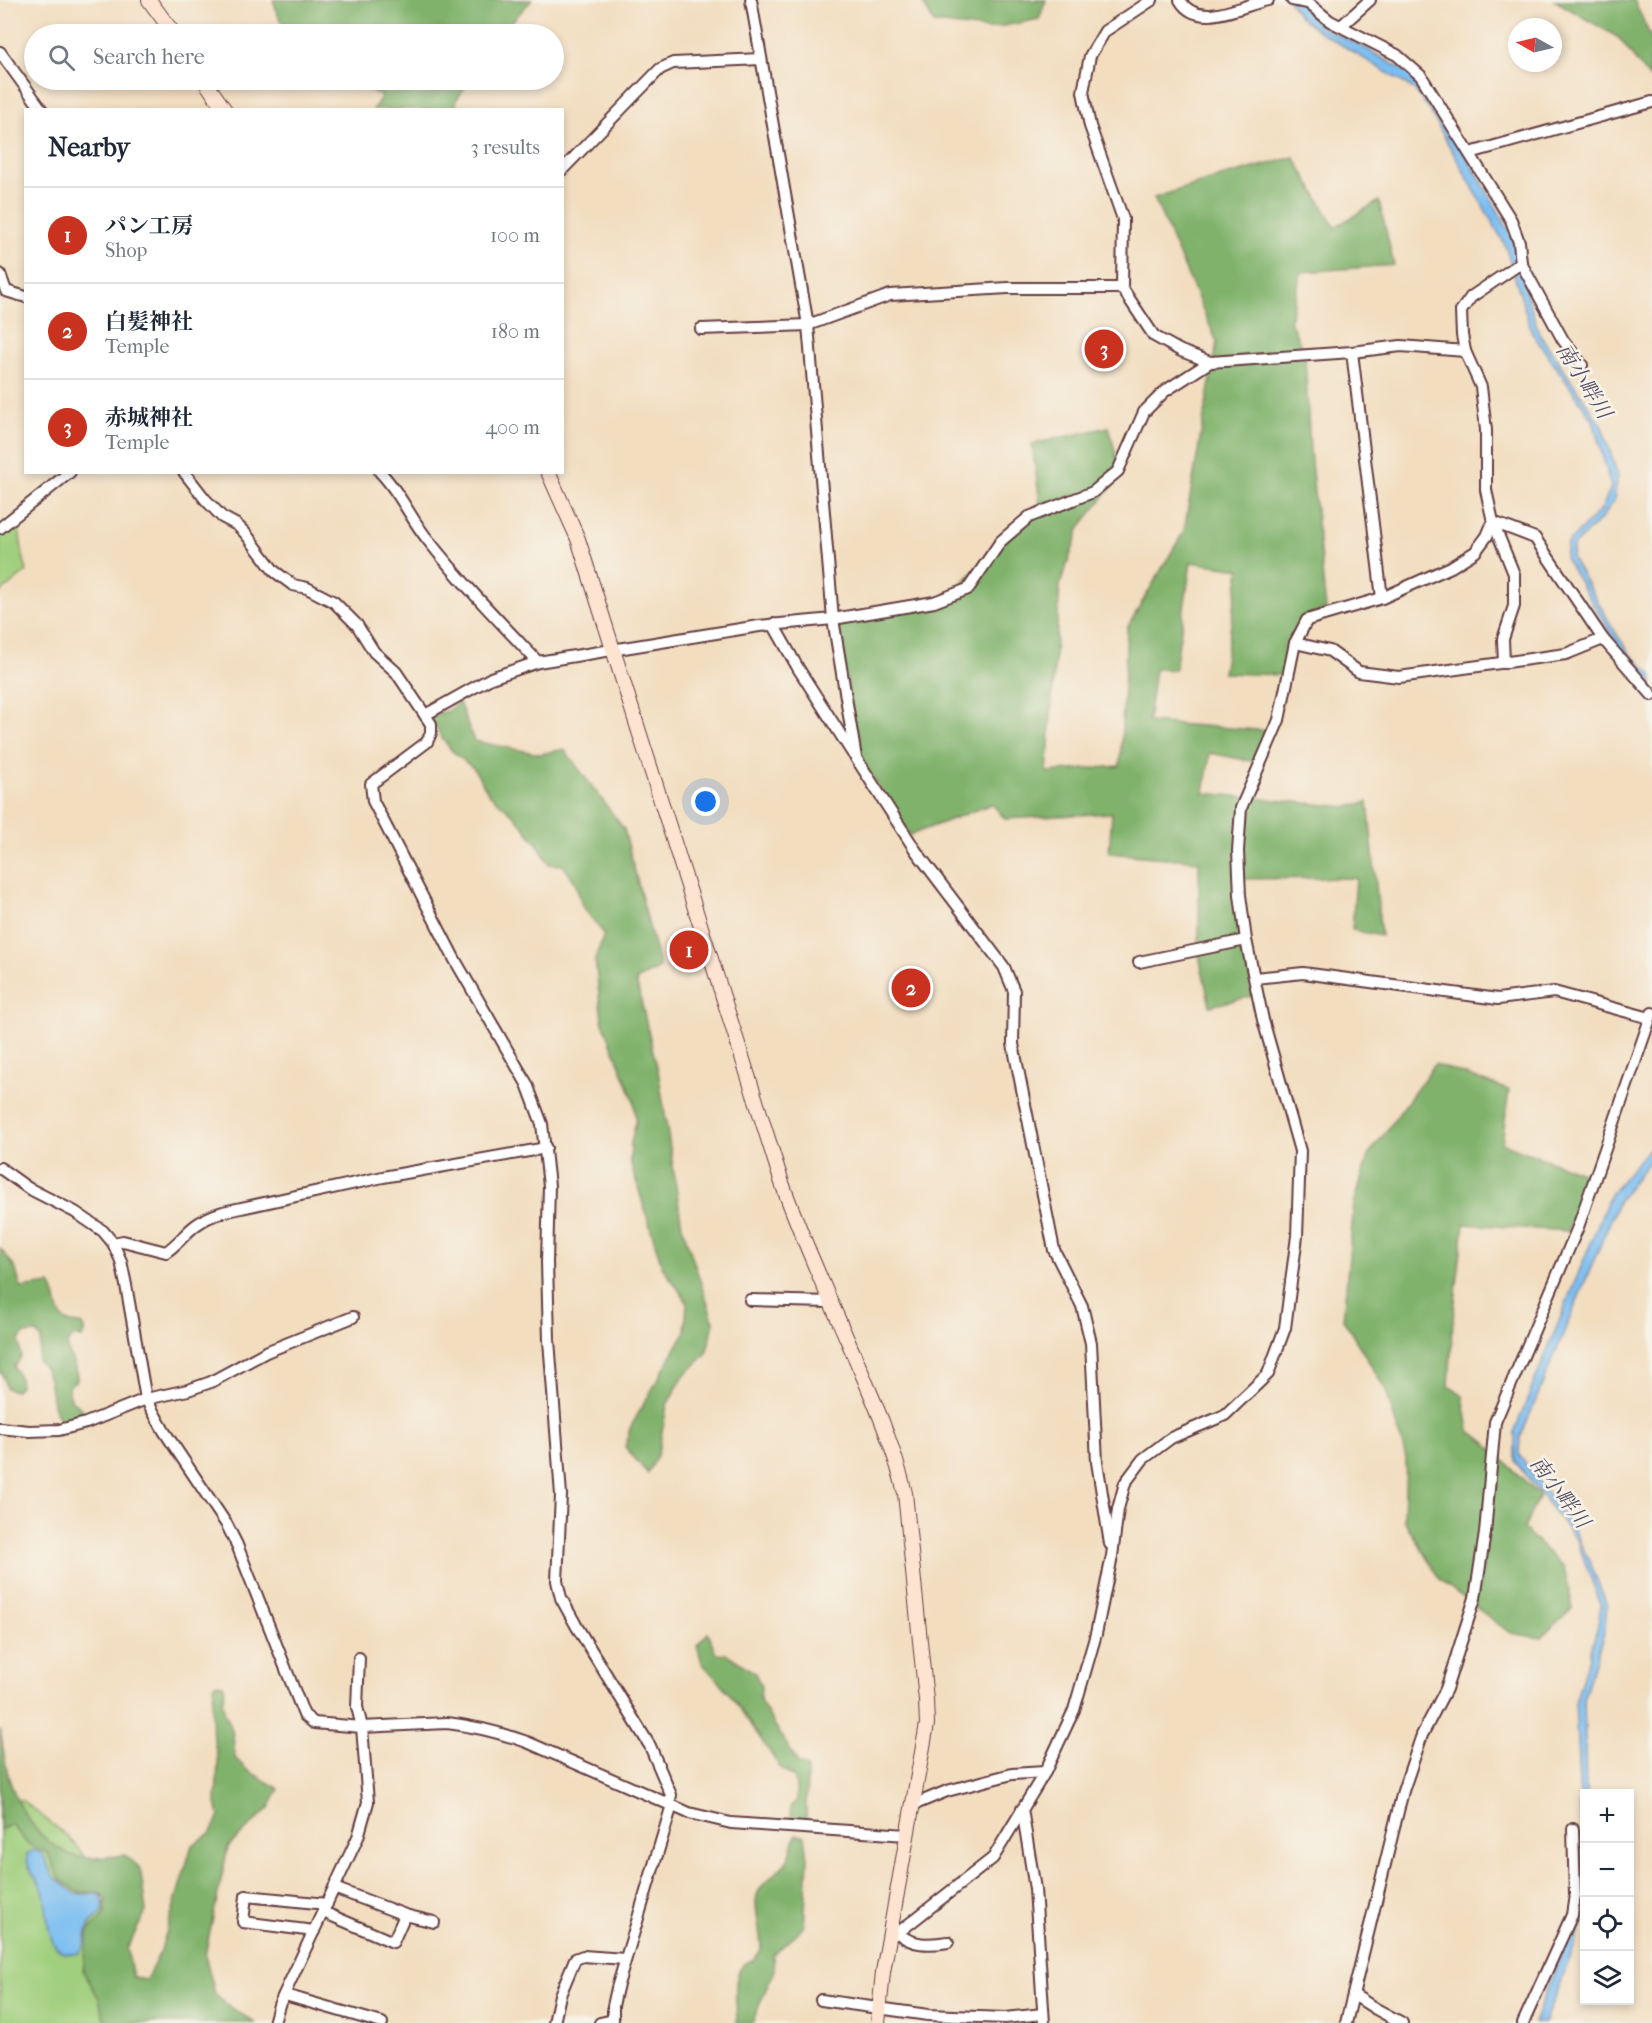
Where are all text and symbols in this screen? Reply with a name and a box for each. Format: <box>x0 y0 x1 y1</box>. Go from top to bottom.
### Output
north arrow <box>1508 18 1562 72</box>
search box <box>24 24 564 90</box>
icon: search <box>45 41 78 74</box>
text: Search here <box>93 44 205 70</box>
text: Nearby <box>48 132 130 163</box>
text: 3 results <box>471 136 540 159</box>
text: パン工房 <box>105 213 193 239</box>
text: 1 <box>64 224 71 247</box>
text: 100 m <box>490 224 540 247</box>
text: Shop <box>105 239 147 262</box>
text: 白髪神社 <box>105 309 193 335</box>
text: 2 <box>62 320 73 343</box>
text: 180 m <box>491 320 540 343</box>
pin: 3 <box>1084 326 1124 372</box>
text: Temple <box>105 335 169 358</box>
water label: 南小畔川 <box>1552 339 1617 425</box>
text: 赤城神社 <box>105 405 193 431</box>
text: 3 <box>63 416 72 439</box>
text: 400 m <box>485 416 540 439</box>
text: Temple <box>105 431 169 454</box>
your location <box>691 787 720 816</box>
pin: 1 <box>670 928 708 972</box>
pin: 2 <box>892 966 930 1010</box>
water label: 南小畔川 <box>1525 1451 1596 1534</box>
map controls <box>1580 1789 1634 2005</box>
button: + <box>1580 1789 1634 1843</box>
button: − <box>1580 1843 1634 1897</box>
button: locate <box>1580 1897 1634 1951</box>
button: layers <box>1580 1951 1634 2005</box>

